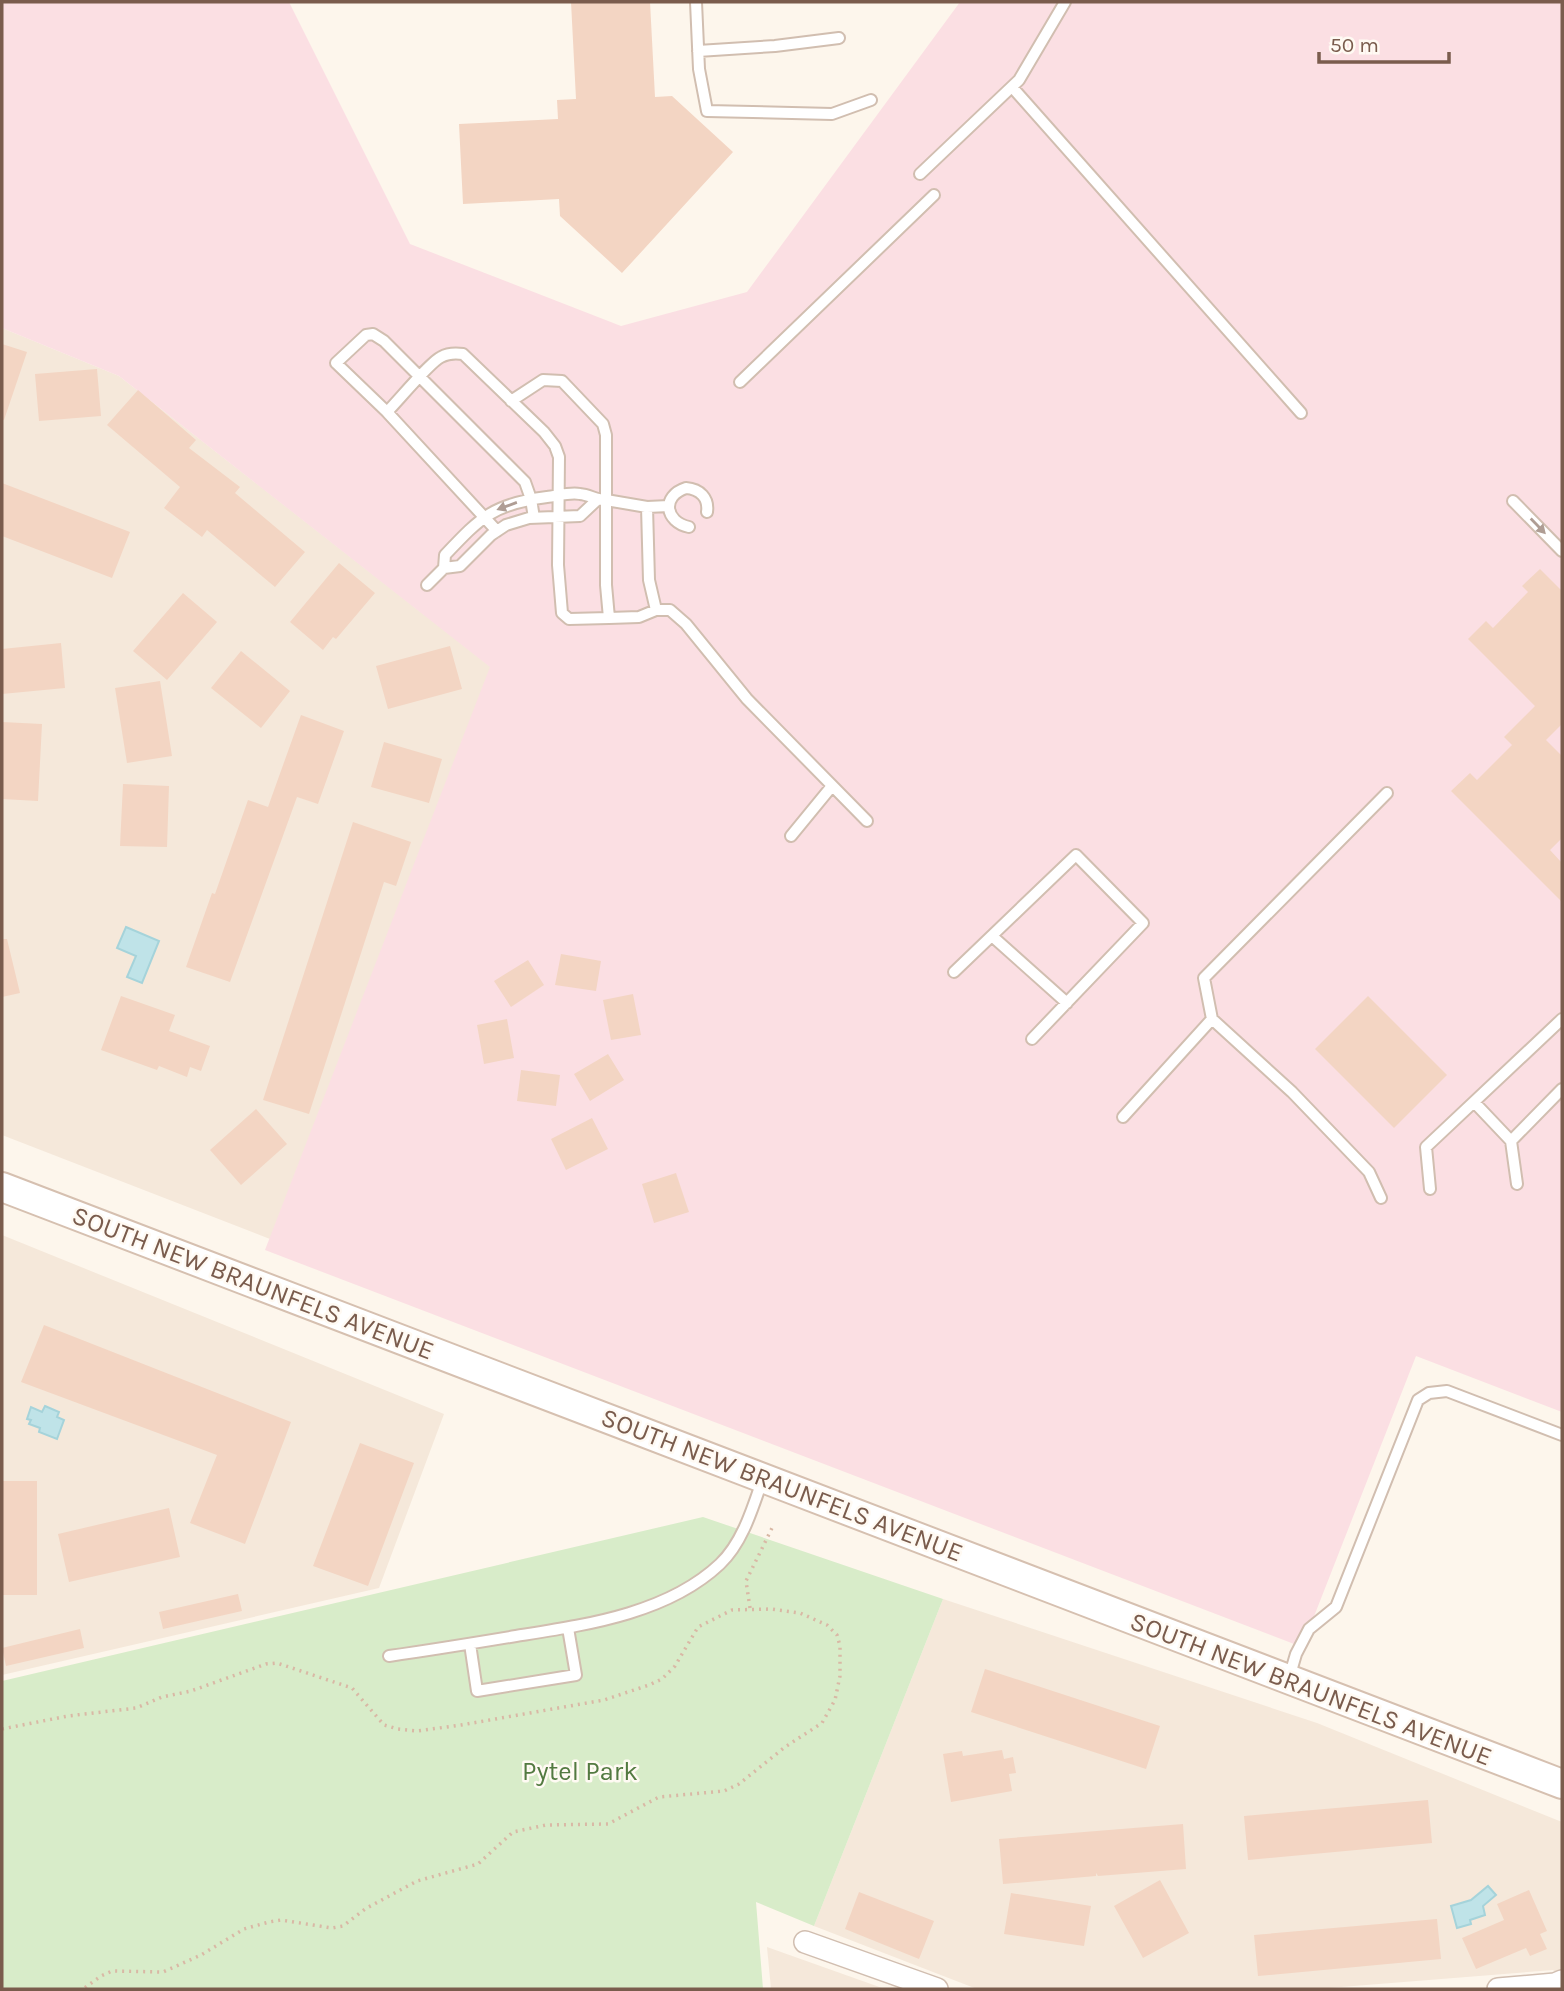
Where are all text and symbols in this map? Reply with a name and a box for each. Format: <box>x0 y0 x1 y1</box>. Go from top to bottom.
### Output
scale bar <box>1319 21 1448 65</box>
text: 50 m <box>1330 33 1379 57</box>
one-way arrow <box>497 500 518 511</box>
one-way arrow <box>1529 517 1545 534</box>
street label: SOUTH NEW BRAUNFELS AVENUE <box>68 1200 438 1366</box>
street label: SOUTH NEW BRAUNFELS AVENUE <box>597 1402 967 1568</box>
street label: SOUTH NEW BRAUNFELS AVENUE <box>1126 1606 1496 1772</box>
park label: Pytel Park <box>522 1756 638 1787</box>

